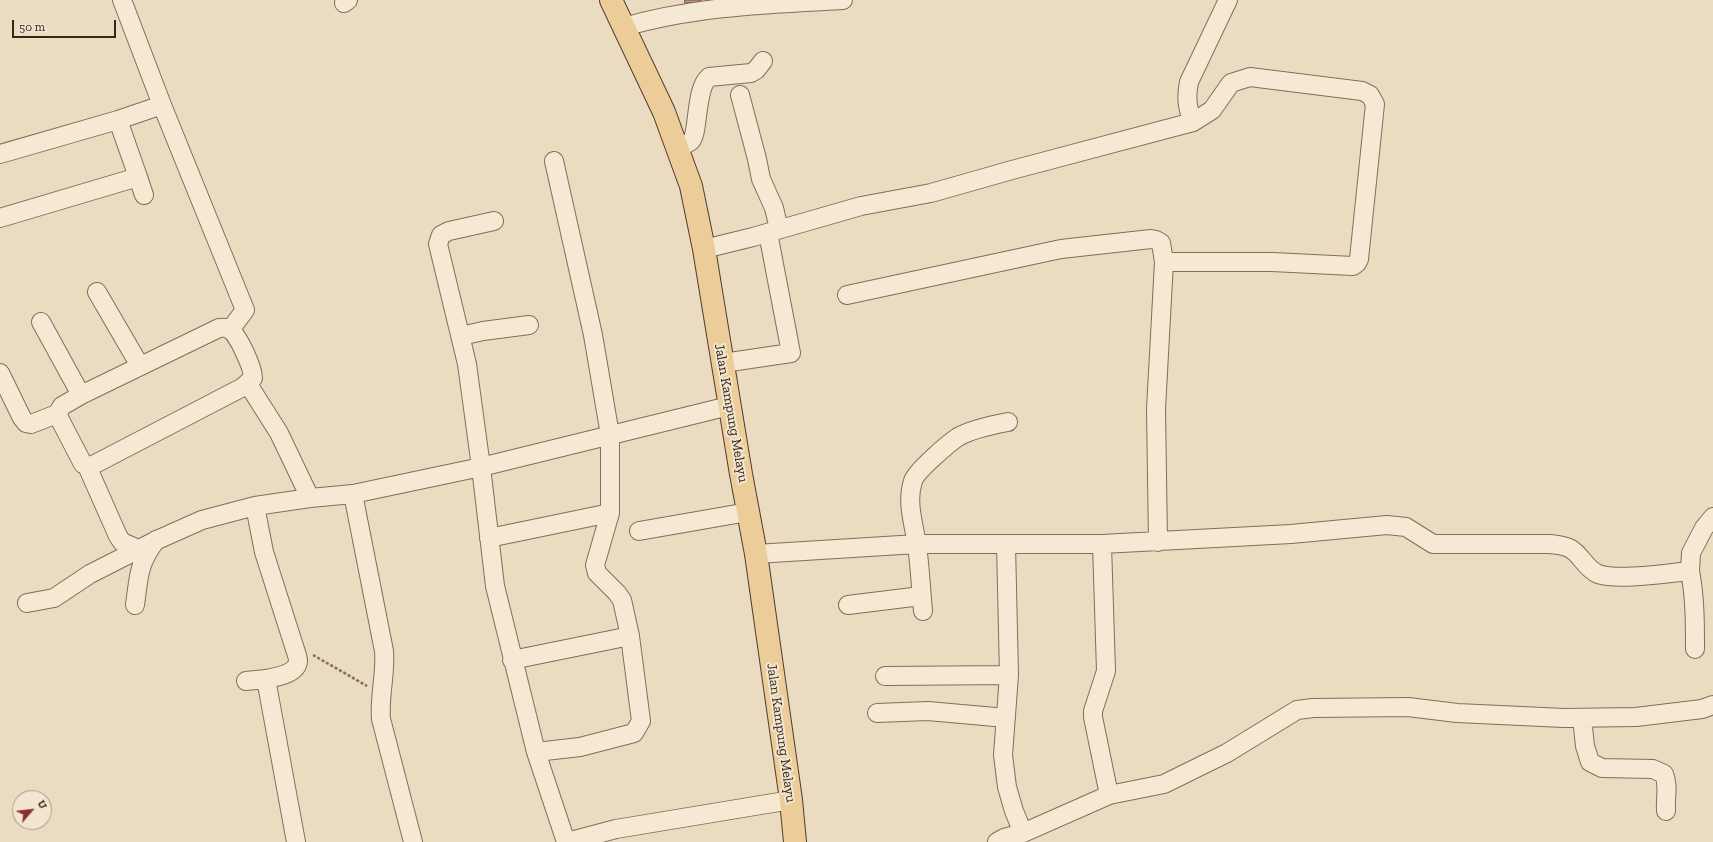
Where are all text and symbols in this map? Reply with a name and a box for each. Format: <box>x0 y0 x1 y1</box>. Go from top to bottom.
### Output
scale bar <box>14 12 118 38</box>
text: 50 m <box>19 20 45 34</box>
street label: Jalan Kampung Melayu <box>711 342 751 484</box>
street label: Jalan Kampung Melayu <box>763 662 799 804</box>
north arrow <box>12 790 52 830</box>
text: U <box>35 798 50 811</box>

